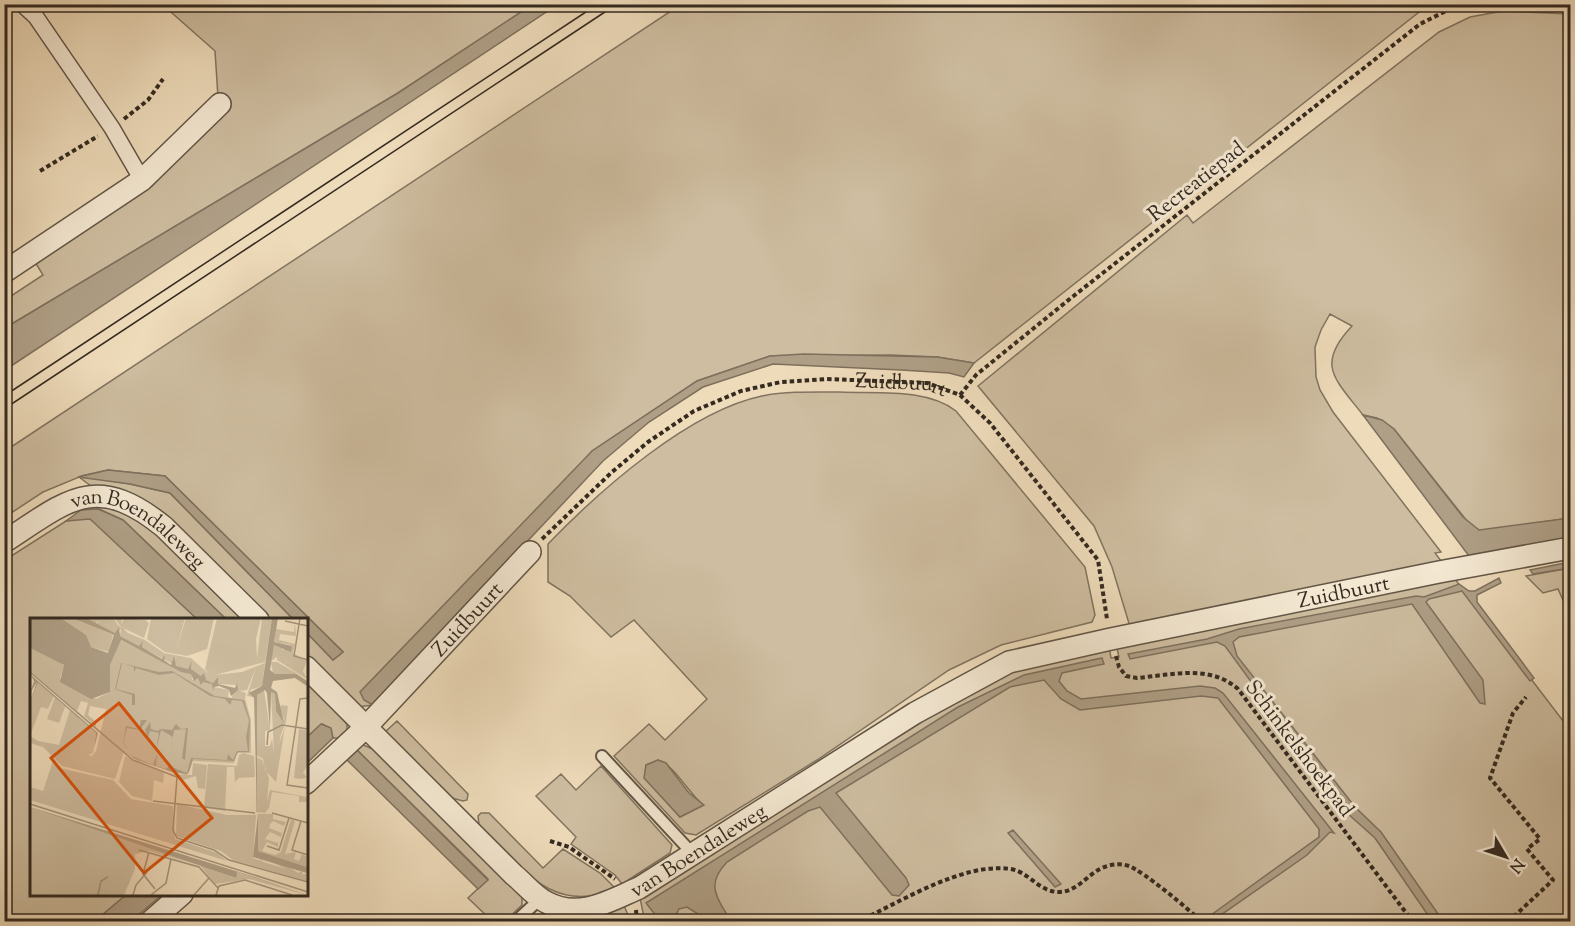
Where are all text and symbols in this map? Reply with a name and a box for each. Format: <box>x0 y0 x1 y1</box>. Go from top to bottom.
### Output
street label: Recreatiepad <box>1142 135 1252 230</box>
street label: Zuidbuurt <box>855 367 951 406</box>
street label: van Boendaleweg <box>66 483 211 577</box>
street label: Zuidbuurt <box>1296 569 1392 617</box>
street label: Zuidbuurt <box>426 576 511 664</box>
inset map <box>30 618 308 896</box>
street label: Schinkelshoekpad <box>1237 674 1360 824</box>
street label: van Boendaleweg <box>626 798 773 907</box>
north arrow <box>1476 827 1536 887</box>
text: N <box>1503 853 1529 877</box>

